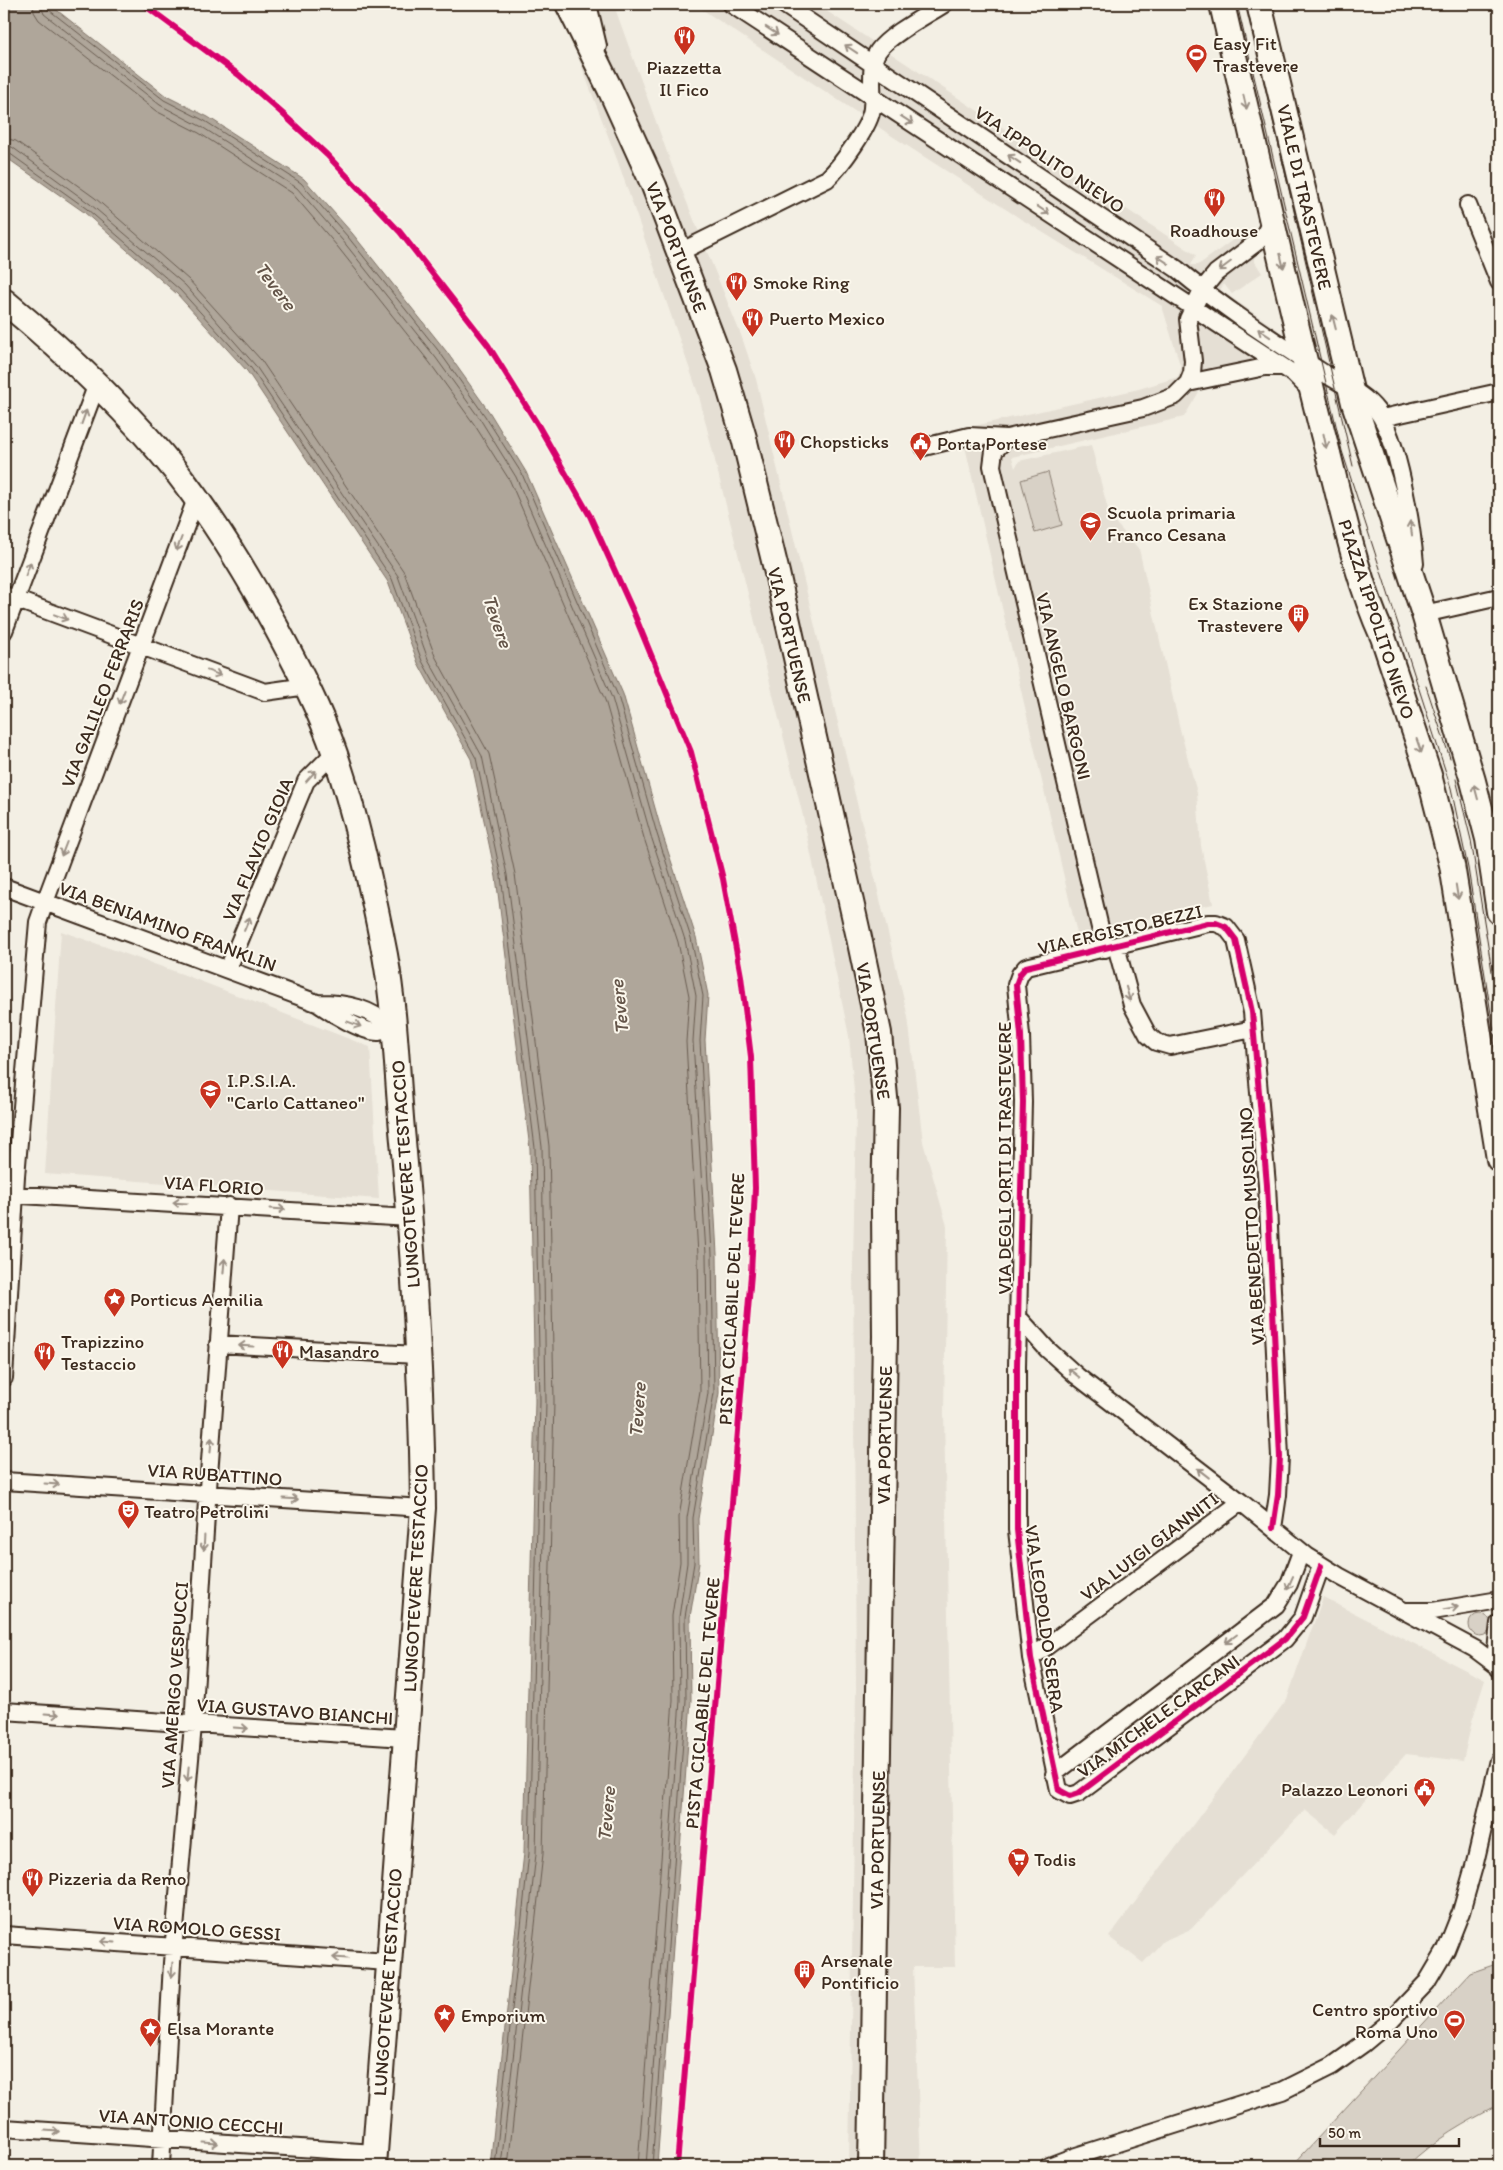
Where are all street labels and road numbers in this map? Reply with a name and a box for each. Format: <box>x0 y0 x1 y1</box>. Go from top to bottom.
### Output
street label: VIA IPPOLITO NIEVO <box>970 101 1129 218</box>
street label: VIALE DI TRASTEVERE <box>1272 102 1337 292</box>
street label: VIA PORTUENSE <box>641 178 712 316</box>
street label: PIAZZA IPPOLITO NIEVO <box>1333 516 1420 722</box>
street label: VIA PORTUENSE <box>763 565 816 705</box>
street label: VIA ANGELO BARGONI <box>1031 590 1096 782</box>
street label: VIA GALILEO FERRARIS <box>56 596 149 791</box>
street label: VIA FLAVIO GIOIA <box>217 774 298 924</box>
street label: VIA BENIAMINO FRANKLIN <box>56 876 280 977</box>
street label: VIA ERGISTO BEZZI <box>1036 899 1205 960</box>
street label: VIA PORTUENSE <box>851 961 896 1101</box>
street label: VIA DEGLI ORTI DI TRASTEVERE <box>993 1021 1016 1294</box>
street label: LUNGOTEVERE TESTACCIO <box>386 1059 425 1289</box>
street label: VIA BENEDETTO MUSOLINO <box>1234 1106 1269 1346</box>
street label: VIA FLORIO <box>163 1171 265 1200</box>
street label: PISTA CICLABILE DEL TEVERE <box>713 1172 750 1426</box>
street label: VIA PORTUENSE <box>872 1365 897 1505</box>
street label: VIA RUBATTINO <box>147 1458 283 1491</box>
street label: LUNGOTEVERE TESTACCIO <box>398 1463 433 1693</box>
street label: VIA LUIGI GIANNITI <box>1076 1487 1223 1606</box>
street label: VIA LEOPOLDO SERRA <box>1020 1524 1069 1715</box>
street label: PISTA CICLABILE DEL TEVERE <box>680 1576 725 1830</box>
street label: VIA AMERIGO VESPUCCI <box>156 1581 193 1789</box>
street label: VIA MICHELE CARCANI <box>1072 1650 1244 1783</box>
street label: VIA GUSTAVO BIANCHI <box>196 1693 394 1730</box>
street label: VIA PORTUENSE <box>865 1770 890 1910</box>
street label: LUNGOTEVERE TESTACCIO <box>368 1867 407 2097</box>
street label: VIA ROMOLO GESSI <box>112 1911 282 1946</box>
street label: VIA ANTONIO CECCHI <box>98 2104 284 2139</box>

